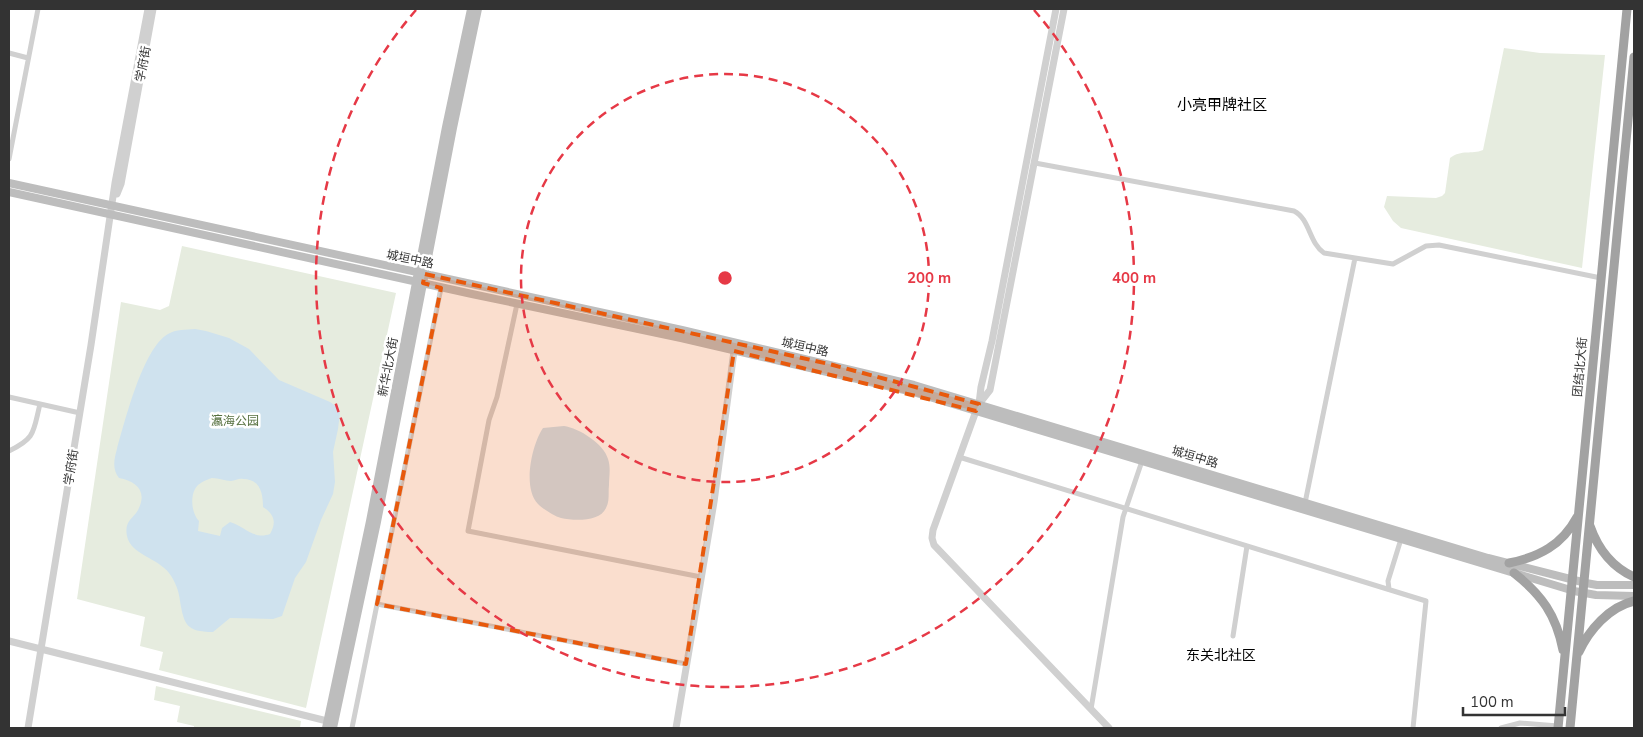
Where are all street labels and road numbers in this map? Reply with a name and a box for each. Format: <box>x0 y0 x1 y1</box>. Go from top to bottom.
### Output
street label: 学府街 <box>132 45 154 83</box>
street label: 城垣中路 <box>385 246 435 272</box>
street label: 城垣中路 <box>780 334 830 360</box>
street label: 新华北大街 <box>374 336 402 398</box>
street label: 团结北大街 <box>1569 336 1591 398</box>
street label: 城垣中路 <box>1170 442 1220 472</box>
street label: 学府街 <box>60 448 82 486</box>

